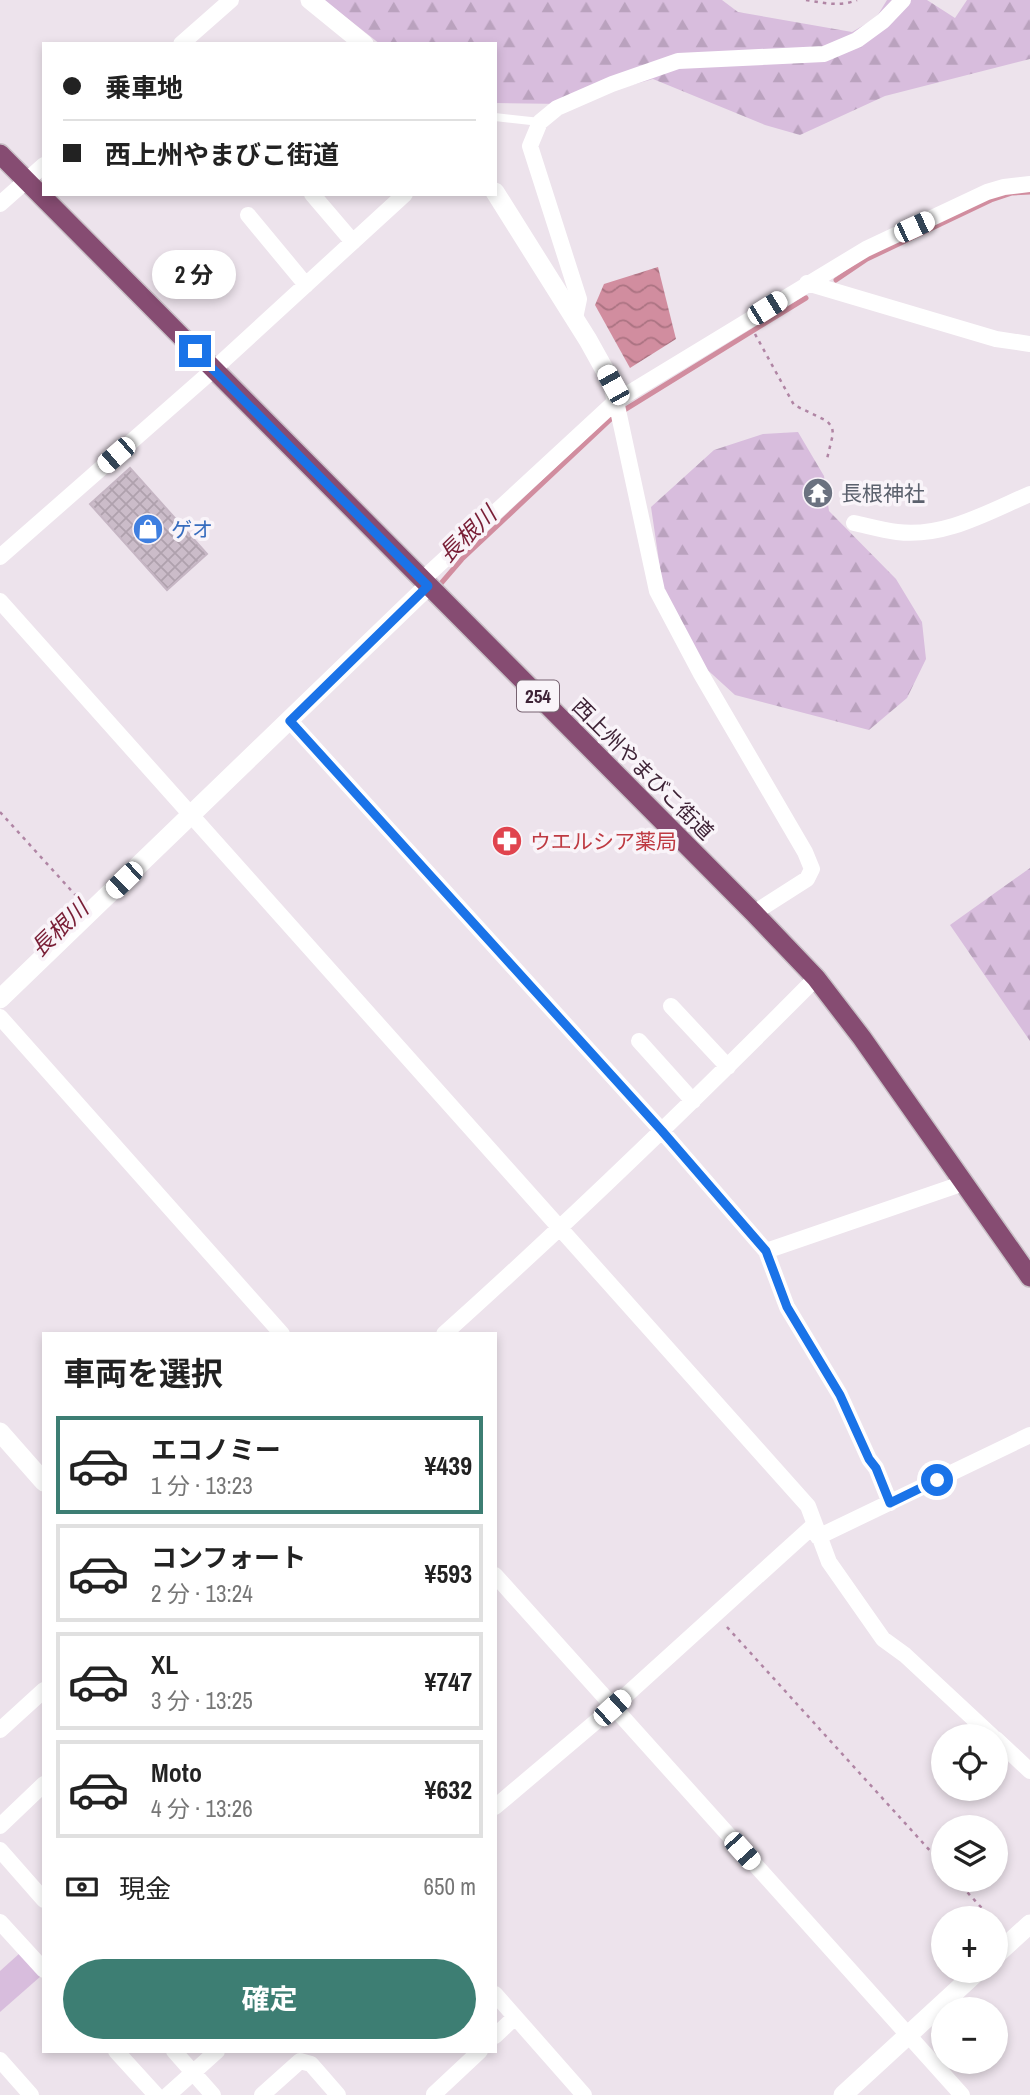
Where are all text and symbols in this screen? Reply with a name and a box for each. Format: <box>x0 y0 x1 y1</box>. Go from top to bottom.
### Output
text: 乗車地 <box>105 70 183 105</box>
text: 西上州やまびこ街道 <box>105 137 339 172</box>
car <box>891 209 938 245</box>
callout: 2 分 <box>153 250 237 298</box>
text: 2 分 <box>175 259 213 290</box>
car <box>744 288 791 328</box>
route end <box>179 335 211 367</box>
car <box>594 362 633 408</box>
car <box>94 433 139 477</box>
temple icon: 長根神社 <box>801 476 835 510</box>
place label: 長根神社 <box>841 479 925 508</box>
water label: 長根川 <box>431 497 505 569</box>
shop icon: ゲオ <box>131 512 165 546</box>
place label: ゲオ <box>171 515 213 544</box>
road number: 254 <box>517 680 559 712</box>
street label: 西上州やまびこ街道 <box>566 692 720 846</box>
pharmacy icon: ウエルシア薬局 <box>490 824 524 858</box>
place label: ウエルシア薬局 <box>530 827 677 856</box>
car <box>102 858 147 902</box>
water label: 長根川 <box>23 891 97 963</box>
text: 車両を選択 <box>63 1352 223 1395</box>
text: エコノミー <box>151 1432 281 1467</box>
icon: car <box>67 1434 130 1497</box>
text: ¥439 <box>425 1448 472 1483</box>
route start <box>921 1464 953 1496</box>
text: 1 分 · 13:23 <box>151 1470 253 1501</box>
text: コンフォート <box>151 1540 306 1575</box>
icon: car <box>67 1542 130 1605</box>
text: ¥593 <box>425 1556 472 1591</box>
text: 2 分 · 13:24 <box>151 1578 253 1609</box>
text: XL <box>151 1647 178 1682</box>
icon: car <box>67 1650 130 1713</box>
text: ¥747 <box>425 1664 472 1699</box>
text: 3 分 · 13:25 <box>151 1685 253 1716</box>
car <box>590 1686 635 1730</box>
map controls <box>931 1724 1008 2074</box>
button: locate <box>931 1724 1008 1801</box>
text: Moto <box>151 1755 202 1790</box>
icon: car <box>67 1758 130 1821</box>
text: ¥632 <box>425 1772 472 1807</box>
text: 4 分 · 13:26 <box>151 1793 253 1824</box>
button: layers <box>931 1815 1008 1892</box>
car <box>721 1828 764 1874</box>
icon: cash <box>63 1868 101 1906</box>
text: 現金 <box>119 1871 171 1906</box>
text: 650 m <box>424 1871 476 1902</box>
button: + <box>931 1906 1008 1983</box>
button: 確定 <box>63 1959 476 2039</box>
button: − <box>931 1997 1008 2074</box>

